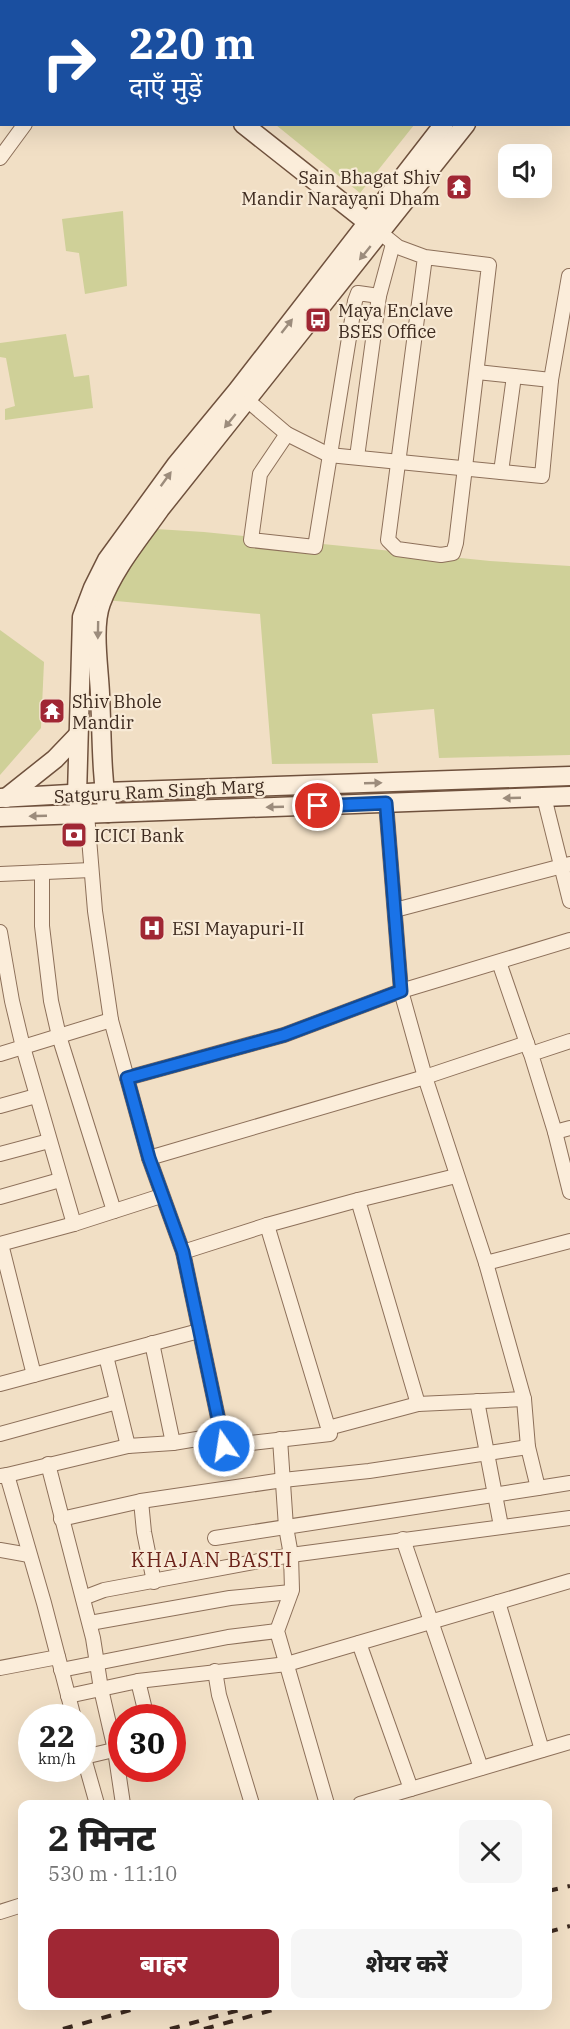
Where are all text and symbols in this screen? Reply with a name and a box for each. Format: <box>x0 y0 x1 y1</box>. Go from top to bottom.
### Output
text: 220 m <box>129 16 255 71</box>
icon: right <box>30 24 108 102</box>
text: दाएँ मुड़ें <box>129 69 202 104</box>
map controls <box>498 144 552 198</box>
button: sound <box>498 144 552 198</box>
place label: Sain Bhagat Shiv Mandir Narayani Dham <box>241 166 440 210</box>
temple icon: Sain Bhagat Shiv Mandir Narayani Dham <box>444 172 474 202</box>
one-way arrow <box>359 245 372 261</box>
place label: Maya Enclave BSES Office <box>338 299 453 343</box>
bus stop icon: Maya Enclave BSES Office <box>303 305 333 335</box>
one-way arrow <box>281 318 293 334</box>
one-way arrow <box>224 414 237 429</box>
one-way arrow <box>160 471 172 487</box>
one-way arrow <box>93 620 103 639</box>
place label: Shiv Bhole Mandir <box>72 690 162 734</box>
temple icon: Shiv Bhole Mandir <box>37 696 67 726</box>
street label: Satguru Ram Singh Marg <box>53 774 265 808</box>
one-way arrow <box>364 778 383 788</box>
pin <box>292 780 343 831</box>
icon: arrive <box>301 789 334 822</box>
one-way arrow <box>502 794 521 803</box>
one-way arrow <box>265 803 284 812</box>
one-way arrow <box>28 811 47 821</box>
bank icon: ICICI Bank <box>59 820 89 850</box>
place label: ICICI Bank <box>94 824 185 847</box>
hospital icon: ESI Mayapuri-II <box>137 913 167 943</box>
place label: ESI Mayapuri-II <box>172 917 304 940</box>
position arrow <box>192 1414 256 1478</box>
district label: KHAJAN BASTI <box>131 1546 293 1573</box>
speed limit sign: 30 <box>108 1704 186 1782</box>
text: 22 <box>39 1716 75 1755</box>
text: km/h <box>38 1749 76 1768</box>
text: 2 मिनट <box>48 1814 155 1861</box>
button: close <box>459 1820 522 1883</box>
text: 530 m · 11:10 <box>48 1860 177 1887</box>
button: बाहर <box>48 1929 279 1998</box>
button: शेयर करें <box>291 1929 522 1998</box>

